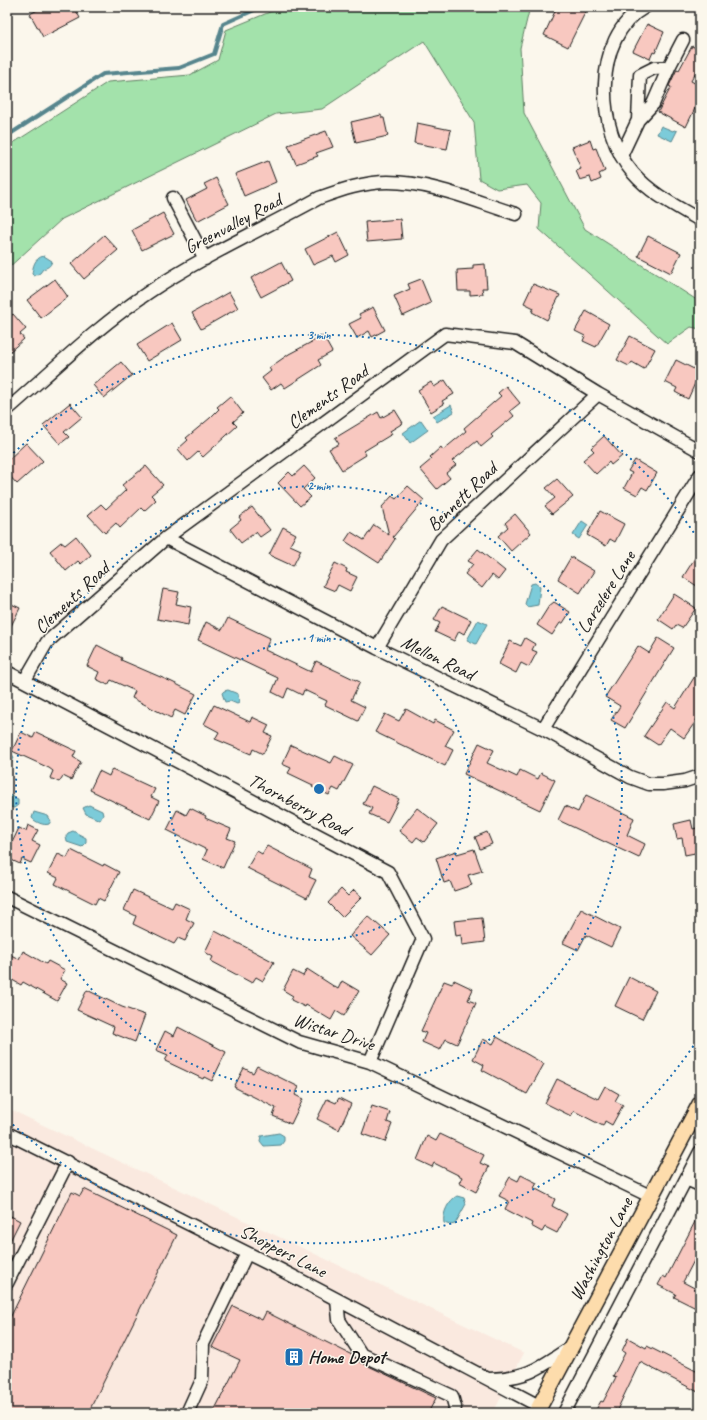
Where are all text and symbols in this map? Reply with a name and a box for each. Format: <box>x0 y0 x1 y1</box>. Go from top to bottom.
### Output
street label: Greenvalley Road <box>180 187 289 260</box>
text: 3 min <box>308 327 331 343</box>
street label: Clements Road <box>283 358 375 435</box>
street label: Bennett Road <box>422 455 505 537</box>
text: 2 min <box>308 478 331 494</box>
street label: Larzelere Lane <box>571 545 642 638</box>
street label: Clements Road <box>29 555 117 639</box>
text: 1 min <box>308 630 331 646</box>
street label: Mellon Road <box>397 630 482 688</box>
street label: Thornberry Road <box>244 768 357 843</box>
centre of rings <box>312 782 326 796</box>
street label: Wistar Drive <box>291 1008 379 1057</box>
street label: Washington Lane <box>564 1192 639 1305</box>
street label: Shoppers Lane <box>236 1219 332 1284</box>
place label: Home Depot <box>308 1345 388 1369</box>
building icon: Home Depot <box>283 1346 305 1368</box>

